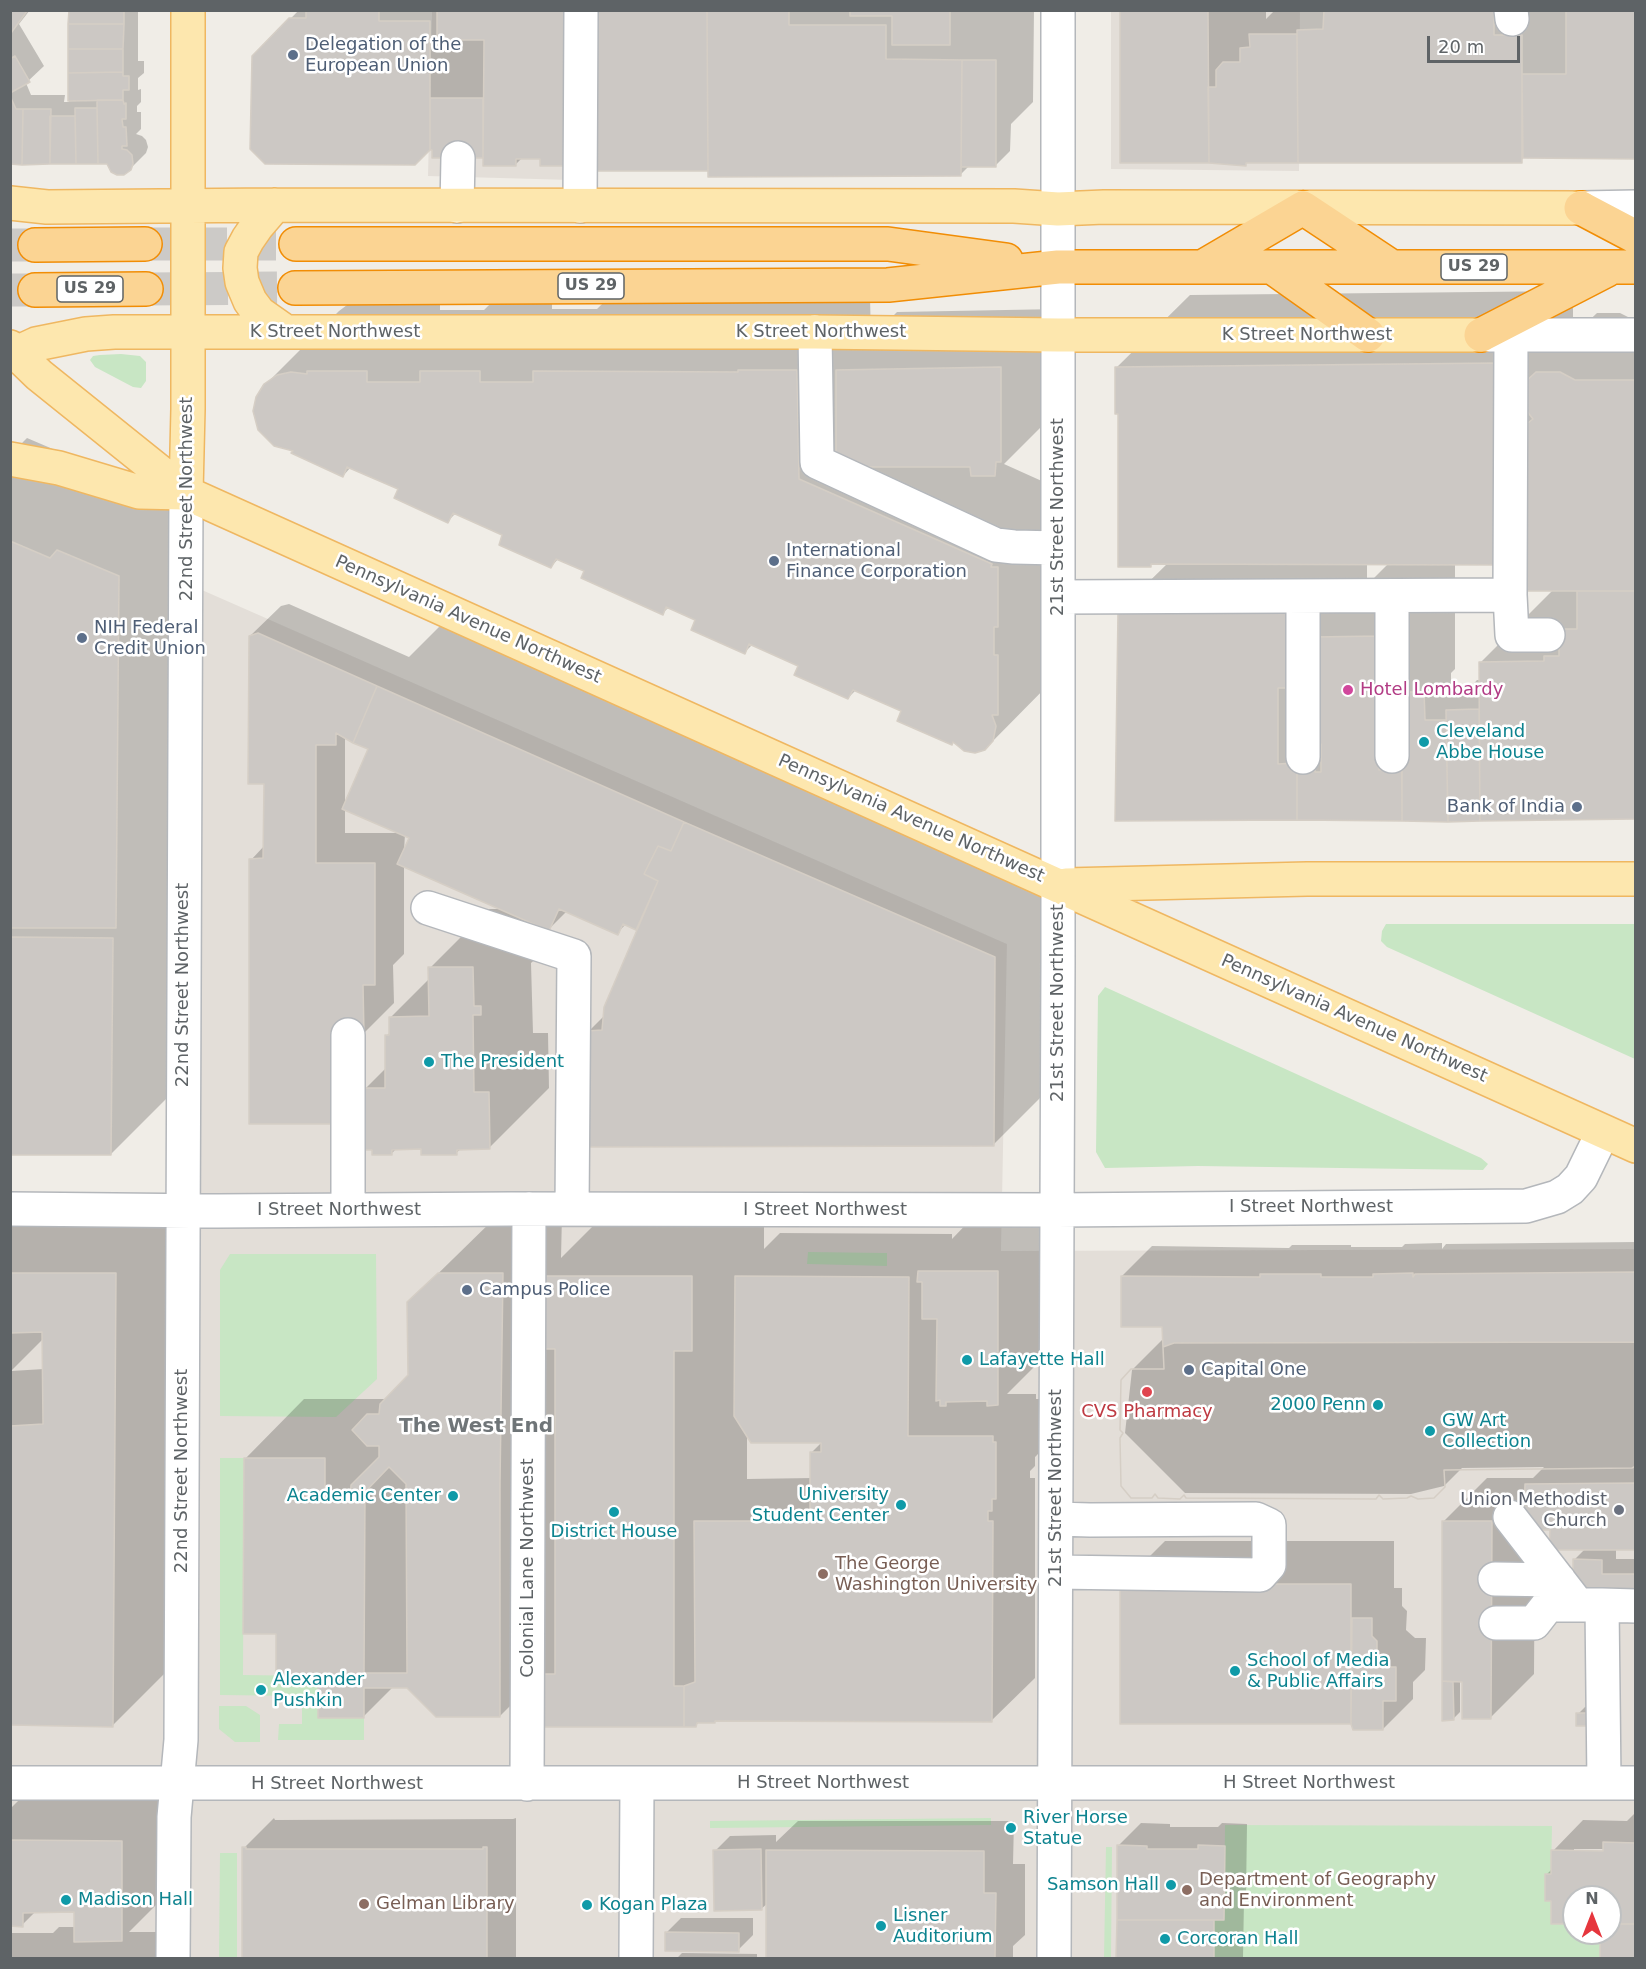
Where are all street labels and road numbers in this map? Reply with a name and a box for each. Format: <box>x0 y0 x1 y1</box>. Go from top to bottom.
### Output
road number: US 29 <box>1441 254 1507 280</box>
road number: US 29 <box>558 273 624 299</box>
road number: US 29 <box>57 276 123 302</box>
street label: K Street Northwest <box>250 321 420 343</box>
street label: K Street Northwest <box>736 321 906 343</box>
street label: K Street Northwest <box>1222 324 1392 346</box>
street label: 22nd Street Northwest <box>176 397 198 601</box>
street label: 21st Street Northwest <box>1047 418 1069 616</box>
street label: Pennsylvania Avenue Northwest <box>332 551 604 689</box>
street label: Pennsylvania Avenue Northwest <box>775 750 1047 888</box>
street label: 22nd Street Northwest <box>172 883 194 1087</box>
street label: 21st Street Northwest <box>1047 904 1069 1102</box>
street label: Pennsylvania Avenue Northwest <box>1218 950 1490 1088</box>
street label: I Street Northwest <box>1229 1196 1393 1218</box>
street label: I Street Northwest <box>257 1199 421 1221</box>
street label: I Street Northwest <box>743 1199 907 1221</box>
street label: 22nd Street Northwest <box>171 1369 193 1573</box>
street label: 21st Street Northwest <box>1045 1389 1067 1587</box>
street label: Colonial Lane Northwest <box>517 1458 539 1678</box>
street label: H Street Northwest <box>737 1772 909 1794</box>
street label: H Street Northwest <box>1223 1772 1395 1794</box>
street label: H Street Northwest <box>251 1773 423 1795</box>

